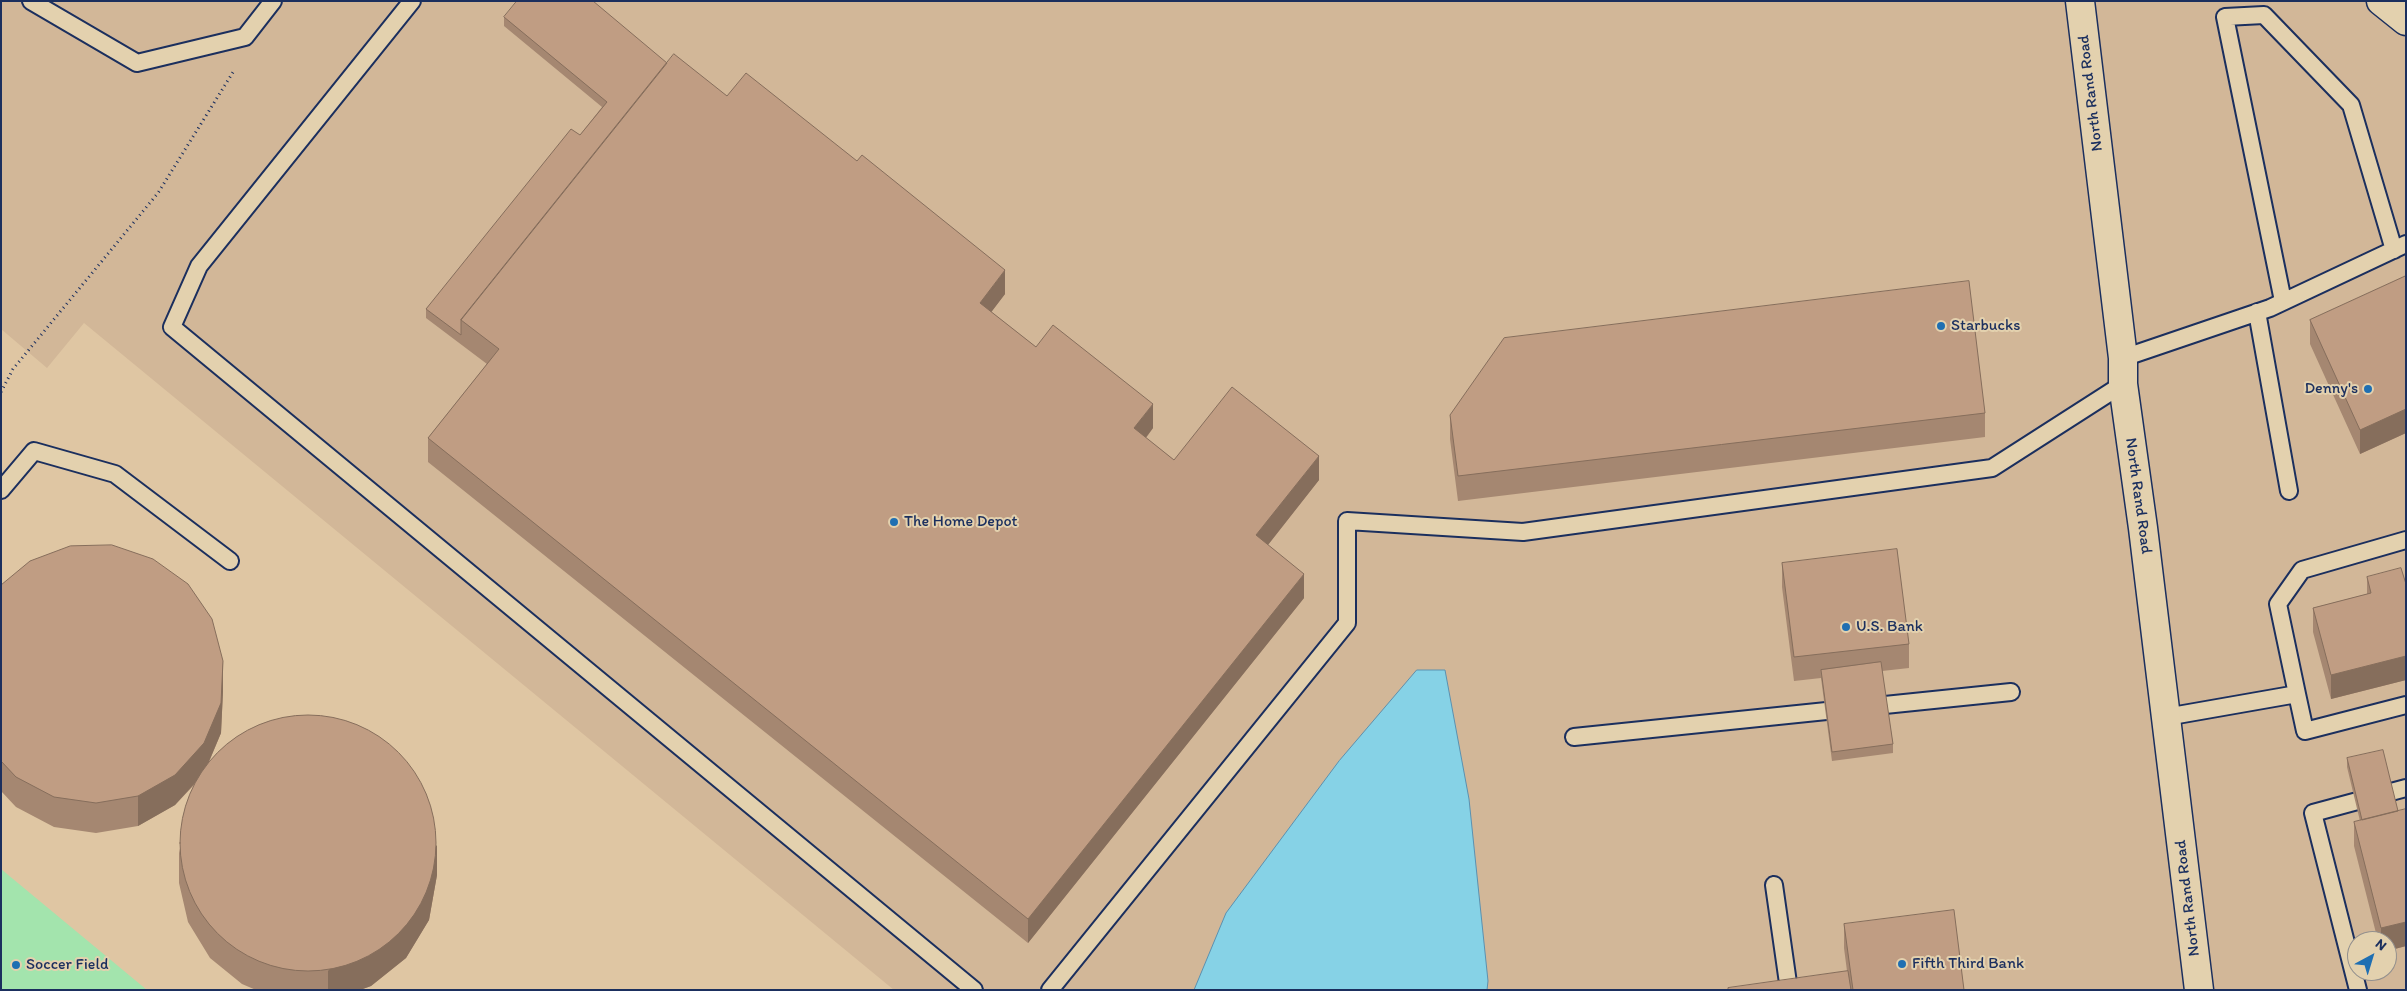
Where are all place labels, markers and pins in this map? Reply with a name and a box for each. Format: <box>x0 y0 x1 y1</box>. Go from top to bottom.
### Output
place label: Starbucks <box>1951 316 2020 336</box>
marker: Starbucks <box>1935 320 1947 332</box>
place label: Denny's <box>2305 379 2358 399</box>
marker: Denny's <box>2362 383 2374 395</box>
place label: The Home Depot <box>904 512 1018 532</box>
marker: The Home Depot <box>888 516 900 528</box>
place label: U.S. Bank <box>1856 617 1923 637</box>
marker: U.S. Bank <box>1840 621 1852 633</box>
place label: Fifth Third Bank <box>1912 954 2024 974</box>
place label: Soccer Field <box>26 955 109 975</box>
marker: Fifth Third Bank <box>1896 958 1908 970</box>
marker: Soccer Field <box>10 959 22 971</box>

